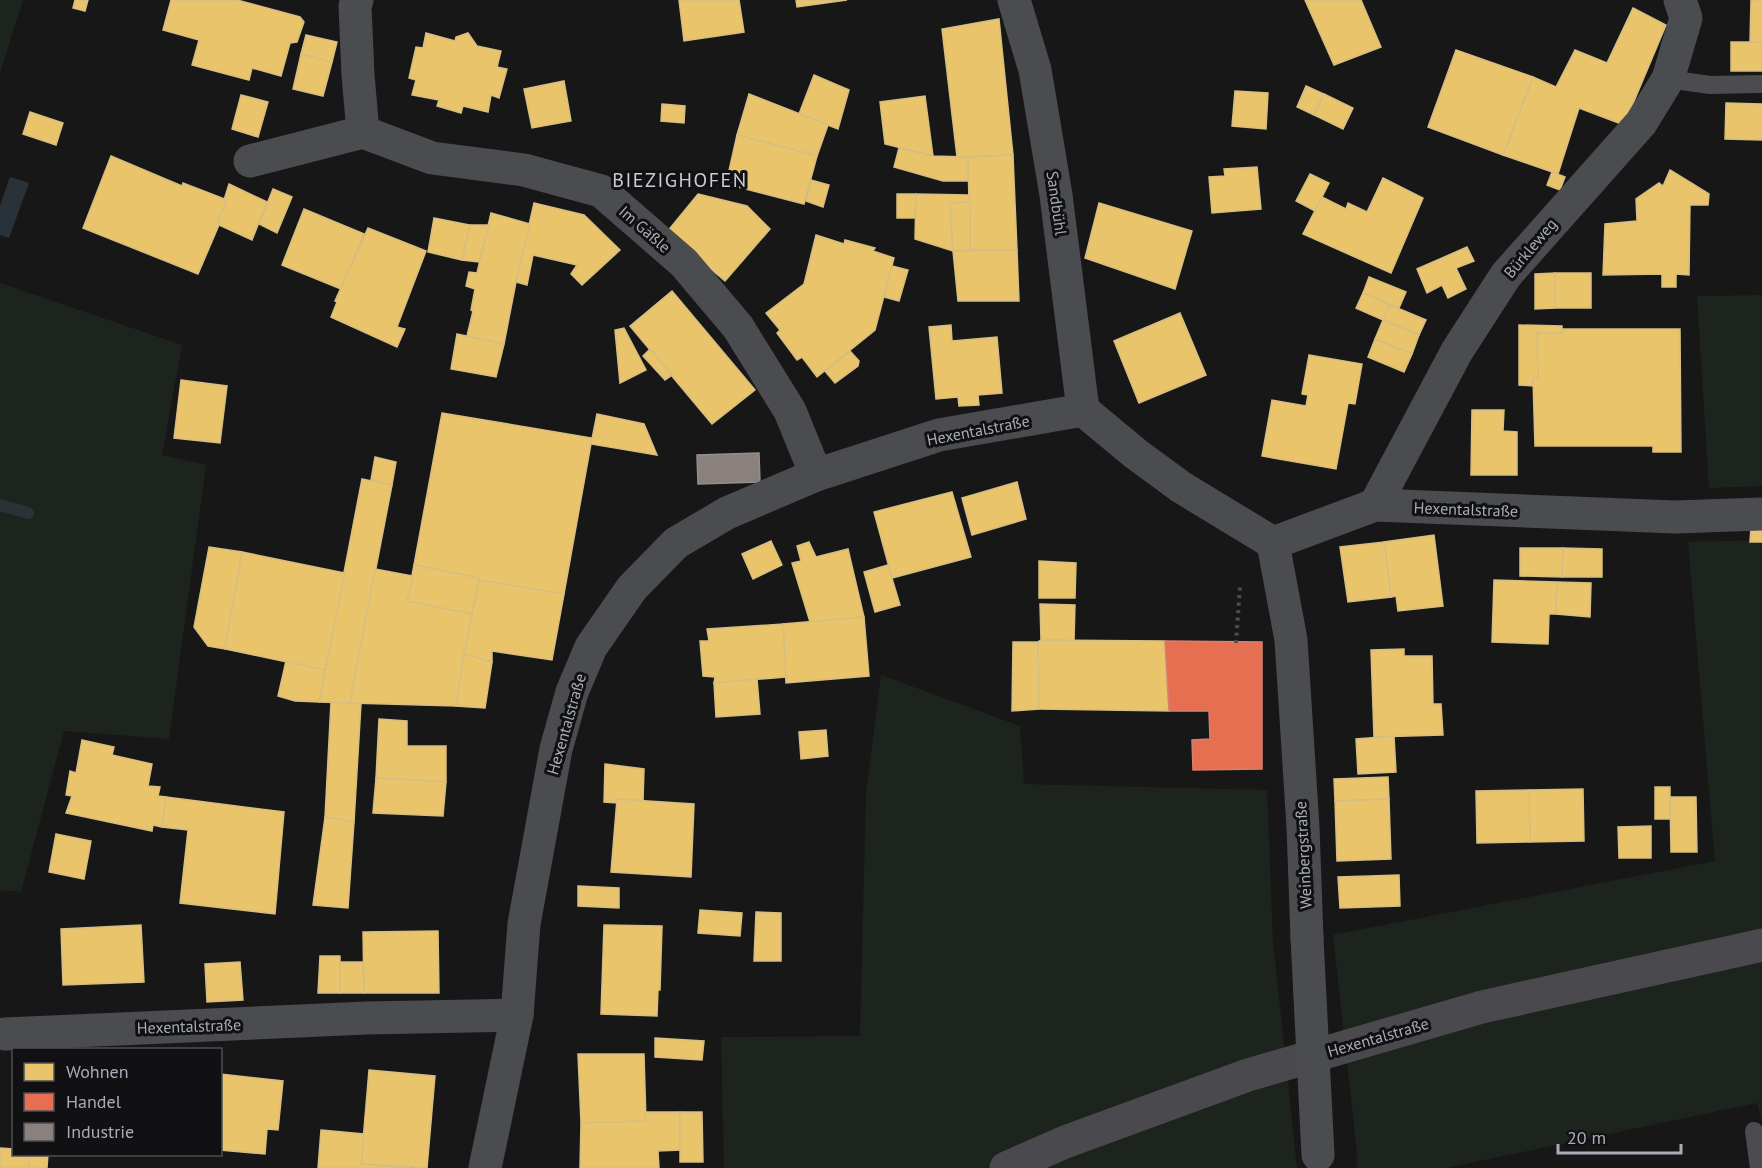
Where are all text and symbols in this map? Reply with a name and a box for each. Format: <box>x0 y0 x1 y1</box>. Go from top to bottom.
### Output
district label: BIEZIGHOFEN <box>612 167 748 193</box>
street label: Sandbühl <box>1043 170 1071 237</box>
street label: Im Gäßle <box>615 201 675 257</box>
street label: Bürkleweg <box>1499 214 1561 282</box>
street label: Hexentalstraße <box>925 410 1031 450</box>
street label: Hexentalstraße <box>1413 497 1519 521</box>
street label: Hexentalstraße <box>542 671 590 777</box>
street label: Weinbergstraße <box>1290 801 1316 909</box>
street label: Hexentalstraße <box>1325 1013 1431 1061</box>
street label: Hexentalstraße <box>136 1014 242 1038</box>
legend <box>12 1048 222 1156</box>
text: Wohnen <box>66 1060 128 1083</box>
text: Handel <box>66 1090 122 1113</box>
scale bar <box>1558 1117 1681 1155</box>
text: Industrie <box>66 1120 134 1143</box>
text: 20 m <box>1567 1126 1606 1149</box>

